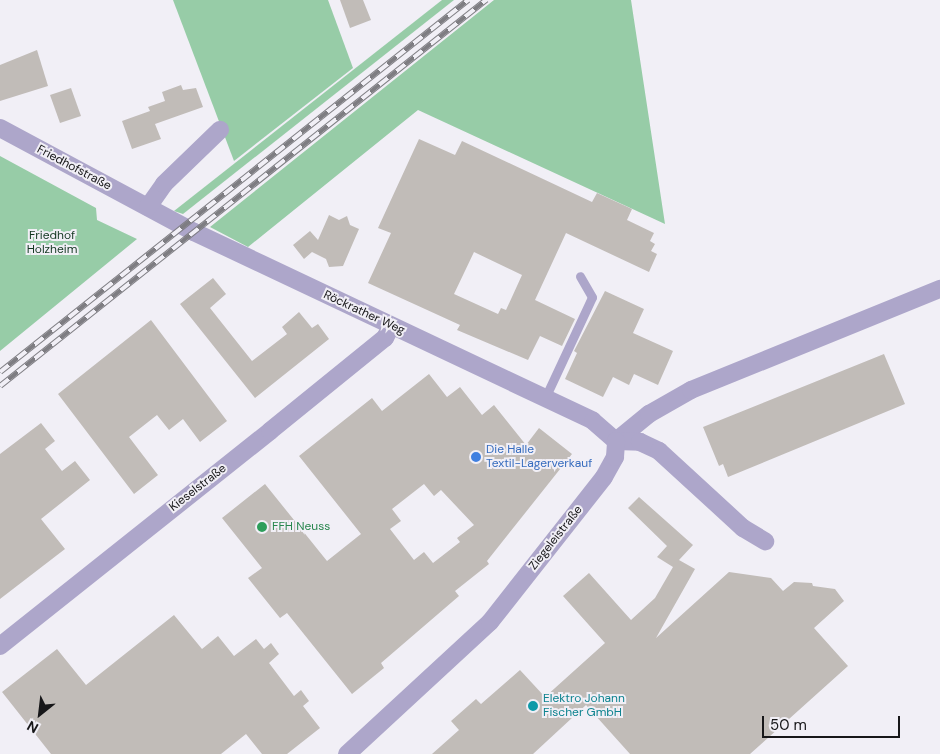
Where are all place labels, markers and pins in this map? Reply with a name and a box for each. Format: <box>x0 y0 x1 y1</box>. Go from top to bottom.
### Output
place label: Die Halle Textil-Lagerverkauf <box>486 443 592 471</box>
marker: Die Halle Textil-Lagerverkauf <box>470 451 482 463</box>
place label: FFH Neuss <box>272 520 330 534</box>
marker: FFH Neuss <box>256 521 268 533</box>
place label: Elektro Johann Fischer GmbH <box>543 692 625 720</box>
marker: Elektro Johann Fischer GmbH <box>527 700 539 712</box>

